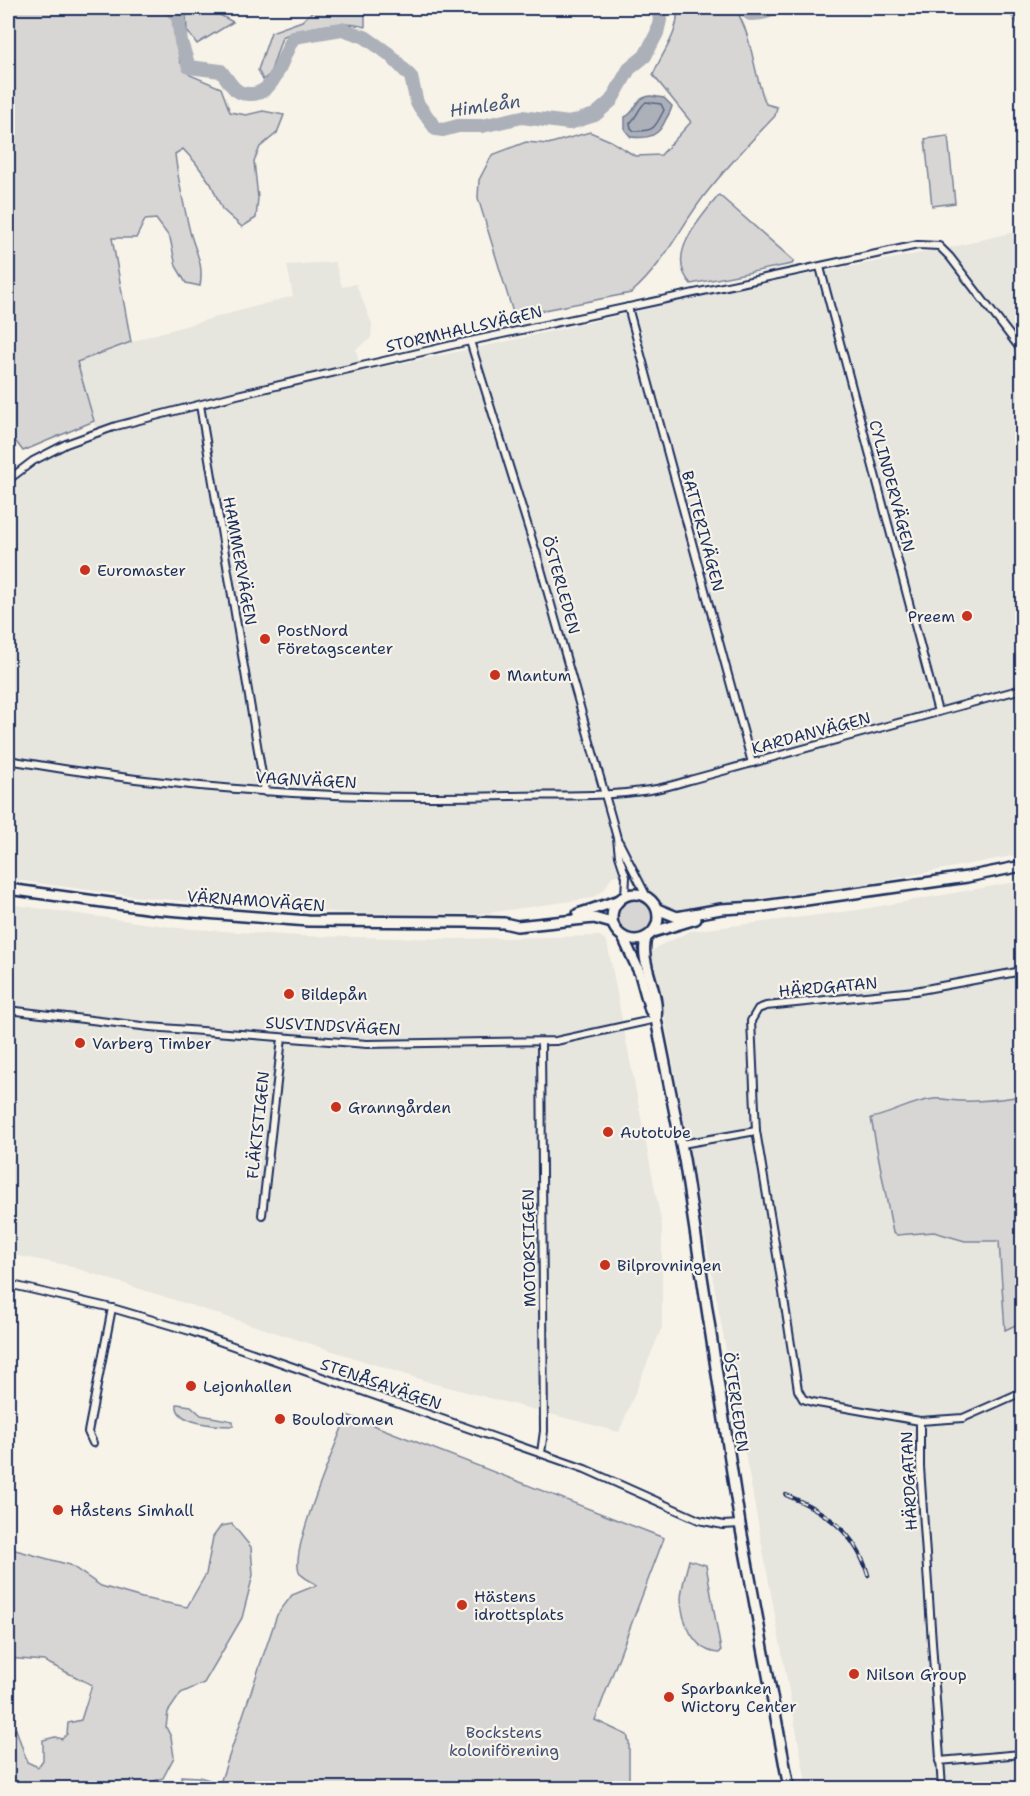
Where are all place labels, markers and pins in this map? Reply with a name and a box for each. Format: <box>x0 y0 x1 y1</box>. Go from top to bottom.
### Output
place label: Euromaster <box>97 560 186 581</box>
marker: Euromaster <box>78 563 92 577</box>
place label: Preem <box>908 606 955 627</box>
marker: Preem <box>960 609 974 623</box>
place label: PostNord Företagscenter <box>277 620 393 659</box>
marker: PostNord Företagscenter <box>258 632 272 646</box>
place label: Mantum <box>507 665 572 686</box>
marker: Mantum <box>488 668 502 682</box>
place label: Bildepån <box>301 984 367 1005</box>
marker: Bildepån <box>282 987 296 1001</box>
place label: Varberg Timber <box>92 1033 212 1054</box>
marker: Varberg Timber <box>73 1036 87 1050</box>
place label: Granngården <box>348 1097 451 1118</box>
marker: Granngården <box>329 1100 343 1114</box>
place label: Autotube <box>620 1122 691 1143</box>
marker: Autotube <box>601 1125 615 1139</box>
place label: Bilprovningen <box>617 1255 722 1276</box>
marker: Bilprovningen <box>598 1258 612 1272</box>
place label: Lejonhallen <box>203 1376 292 1397</box>
marker: Lejonhallen <box>184 1379 198 1393</box>
place label: Boulodromen <box>292 1409 394 1430</box>
marker: Boulodromen <box>273 1412 287 1426</box>
place label: Håstens Simhall <box>70 1500 194 1521</box>
marker: Håstens Simhall <box>51 1503 65 1517</box>
place label: Hästens idrottsplats <box>474 1586 564 1625</box>
marker: Hästens idrottsplats <box>455 1598 469 1612</box>
place label: Nilson Group <box>866 1664 967 1685</box>
marker: Nilson Group <box>847 1667 861 1681</box>
place label: Sparbanken Wictory Center <box>681 1678 797 1717</box>
marker: Sparbanken Wictory Center <box>662 1690 676 1704</box>

